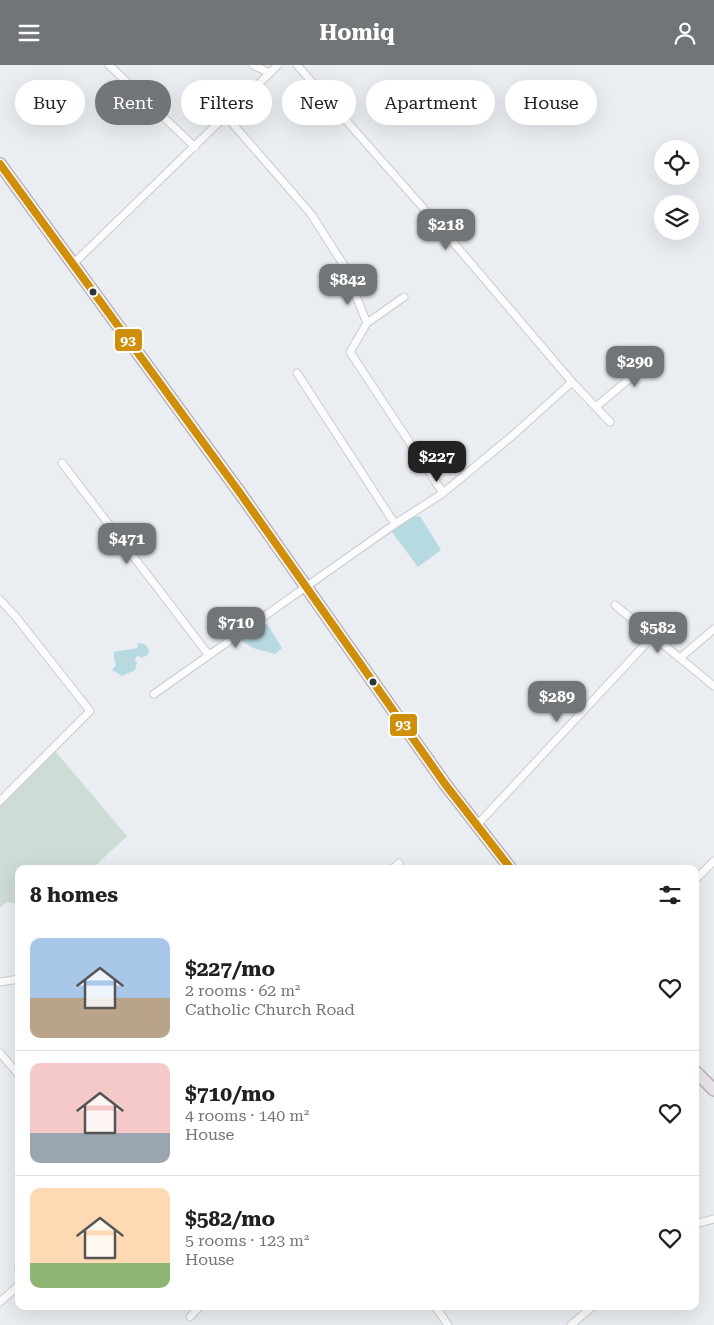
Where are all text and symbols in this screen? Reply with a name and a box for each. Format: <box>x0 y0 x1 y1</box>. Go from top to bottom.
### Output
icon: menu <box>15 19 43 47</box>
icon: person <box>671 19 699 47</box>
text: Homiq <box>319 20 395 45</box>
chip: Buy <box>15 80 85 125</box>
chip: Rent <box>95 80 171 125</box>
chip: Filters <box>181 80 272 125</box>
chip: New <box>282 80 356 125</box>
chip: Apartment <box>366 80 495 125</box>
chip: House <box>505 80 597 125</box>
map controls <box>654 140 699 240</box>
button: locate <box>654 140 699 185</box>
button: layers <box>654 195 699 240</box>
pin: $218 <box>416 209 476 251</box>
text: $218 <box>428 215 464 234</box>
pin: $842 <box>318 263 378 306</box>
text: $842 <box>330 270 366 289</box>
unlabelled marker <box>88 287 98 297</box>
line badge: 93 <box>114 328 143 352</box>
text: 93 <box>120 332 136 348</box>
pin: $290 <box>605 345 665 388</box>
text: $290 <box>617 352 653 371</box>
pin: $227 <box>407 441 467 483</box>
text: $227 <box>419 447 455 466</box>
pin: $471 <box>97 523 157 565</box>
text: $471 <box>109 529 145 548</box>
pin: $710 <box>206 607 266 649</box>
pin: $582 <box>628 611 688 654</box>
text: $710 <box>218 613 254 632</box>
text: $582 <box>640 618 676 637</box>
unlabelled marker <box>368 677 378 687</box>
pin: $289 <box>527 681 587 723</box>
text: $289 <box>539 687 575 706</box>
line badge: 93 <box>389 713 418 737</box>
text: 93 <box>395 716 411 732</box>
icon: filters <box>656 881 684 909</box>
text: 8 homes <box>30 883 118 907</box>
text: $227/mo <box>185 957 275 981</box>
icon: home <box>70 958 130 1018</box>
icon: heart <box>656 974 684 1002</box>
text: 2 rooms · 62 m² <box>185 981 300 1000</box>
text: Catholic Church Road <box>185 1000 355 1019</box>
text: $710/mo <box>185 1082 275 1106</box>
icon: home <box>70 1083 130 1143</box>
icon: heart <box>656 1099 684 1127</box>
text: 4 rooms · 140 m² <box>185 1106 309 1125</box>
text: House <box>185 1125 234 1144</box>
text: $582/mo <box>185 1207 275 1231</box>
icon: home <box>70 1208 130 1268</box>
icon: heart <box>656 1224 684 1252</box>
text: 5 rooms · 123 m² <box>185 1231 309 1250</box>
text: House <box>185 1250 234 1269</box>

